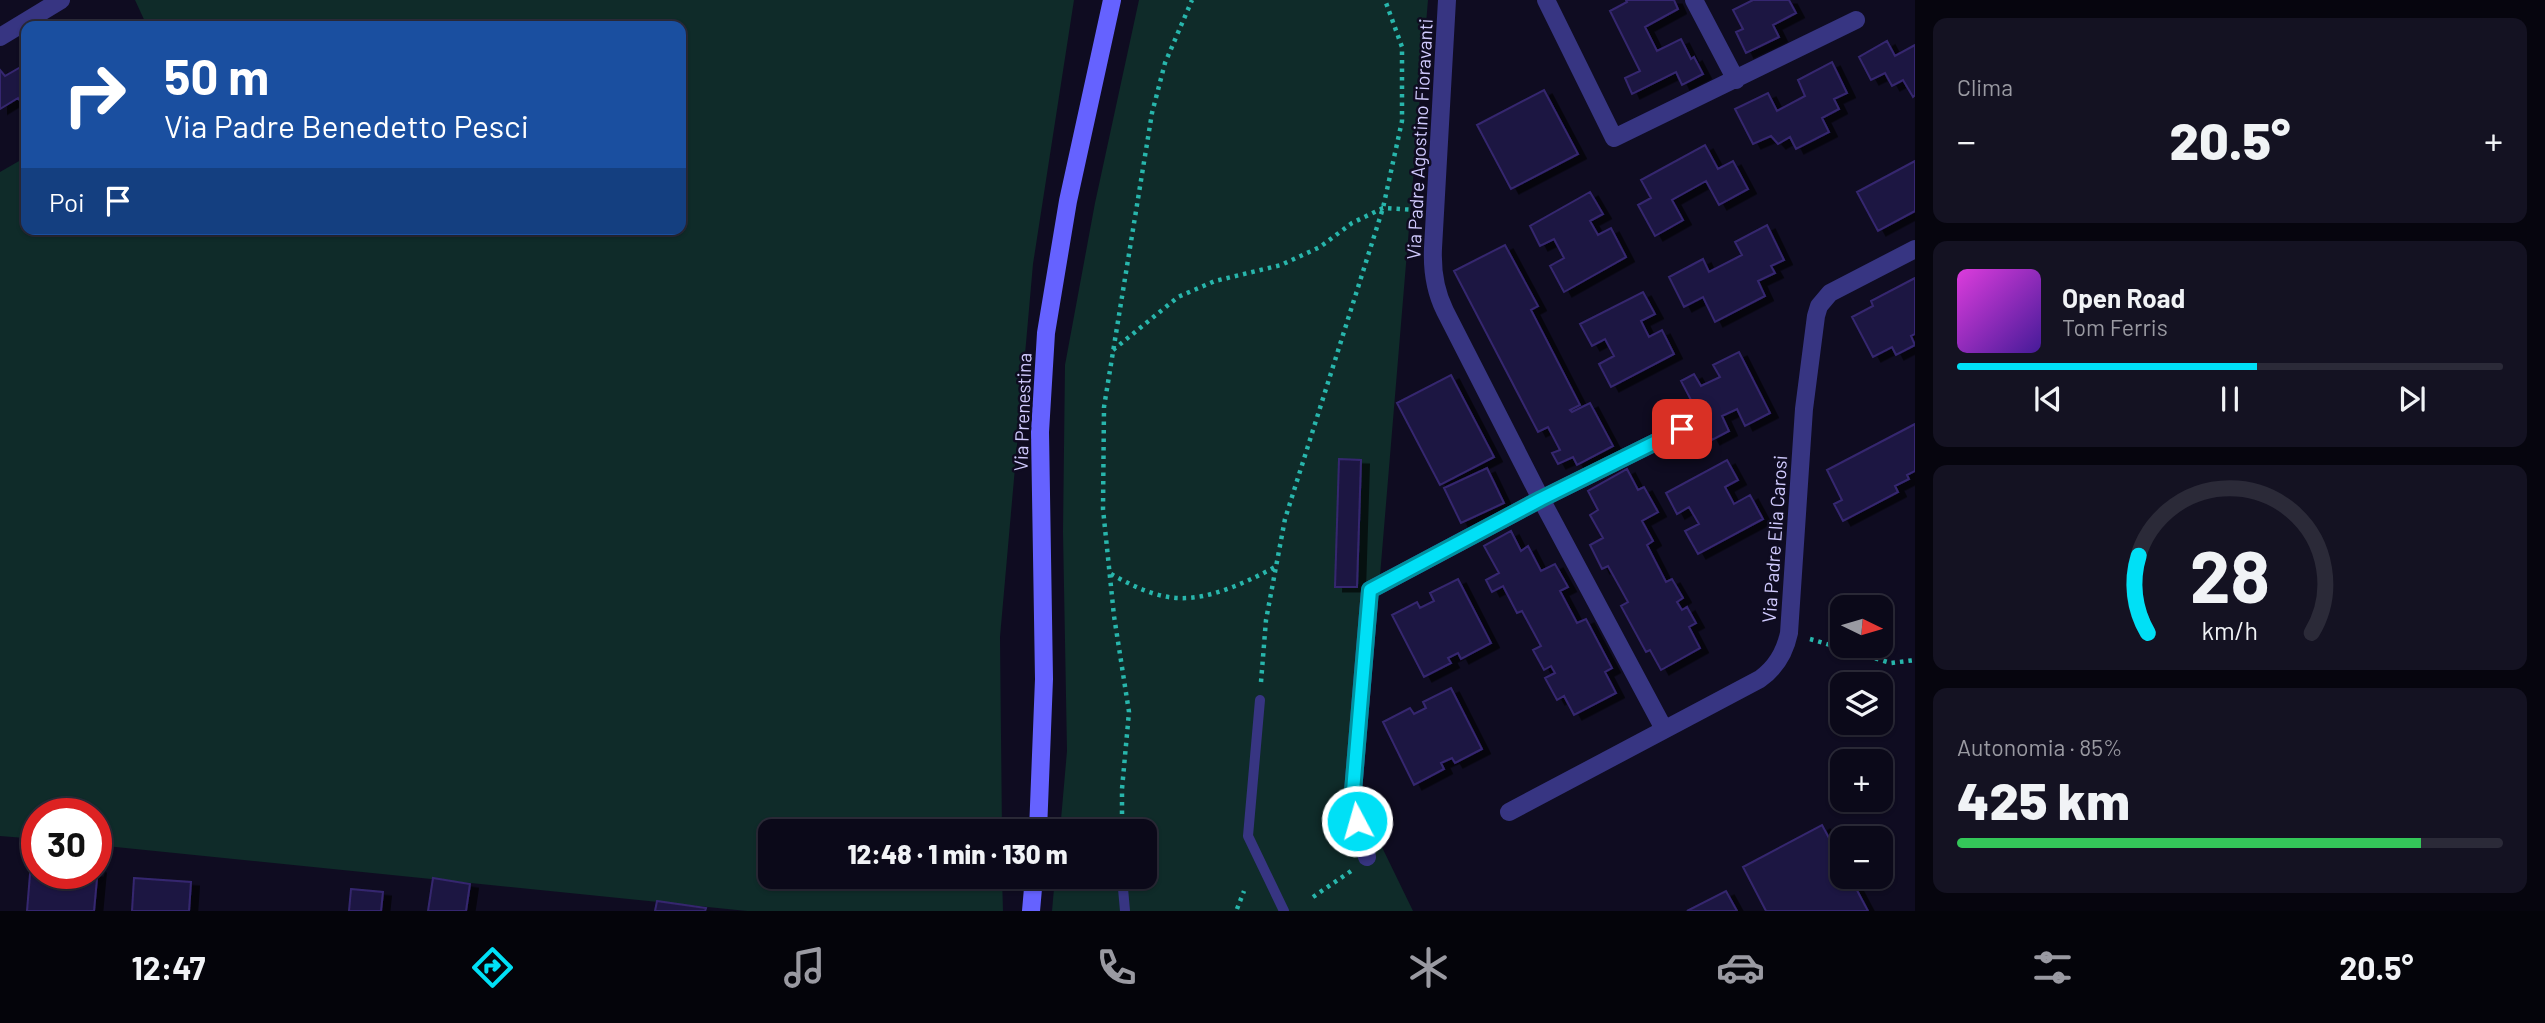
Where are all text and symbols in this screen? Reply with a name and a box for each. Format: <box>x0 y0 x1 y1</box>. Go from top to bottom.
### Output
street label: Via Padre Agostino Fioravanti <box>1401 18 1437 260</box>
text: 50 m <box>164 46 269 105</box>
icon: right <box>49 49 140 140</box>
text: Clima <box>1957 73 2013 101</box>
text: Via Padre Benedetto Pesci <box>164 106 529 144</box>
text: 20.5° <box>2169 108 2291 170</box>
text: − <box>1957 117 1976 163</box>
text: + <box>2484 117 2503 163</box>
icon: arrive <box>99 182 137 220</box>
text: Poi <box>49 186 85 217</box>
text: Open Road <box>2062 282 2185 313</box>
text: Tom Ferris <box>2062 313 2168 341</box>
street label: Via Prenestina <box>1008 352 1036 472</box>
icon: previous <box>2029 380 2067 418</box>
icon: pause <box>2211 380 2249 418</box>
icon: next <box>2393 380 2431 418</box>
pin <box>1652 399 1712 459</box>
icon: arrive <box>1663 410 1701 448</box>
street label: Via Padre Elia Carosi <box>1757 454 1791 624</box>
text: 28 <box>2190 531 2270 619</box>
north arrow <box>1830 595 1894 658</box>
map controls <box>1830 595 1893 889</box>
text: km/h <box>2202 615 2258 645</box>
button: layers <box>1830 672 1893 735</box>
text: Autonomia · 85% <box>1957 733 2123 761</box>
button: + <box>1830 749 1893 812</box>
text: 425 km <box>1957 768 2130 830</box>
position arrow <box>1320 784 1394 858</box>
speed limit sign: 30 <box>21 798 112 889</box>
button: − <box>1830 826 1893 889</box>
text: 12:48 · 1 min · 130 m <box>847 838 1068 869</box>
icon: directions <box>468 943 517 992</box>
icon: music <box>780 943 829 992</box>
icon: phone <box>1092 943 1141 992</box>
icon: climate <box>1404 943 1453 992</box>
icon: car <box>1716 943 1765 992</box>
icon: filters <box>2028 943 2077 992</box>
text: 12:47 <box>131 948 205 986</box>
text: 20.5° <box>2339 948 2413 986</box>

